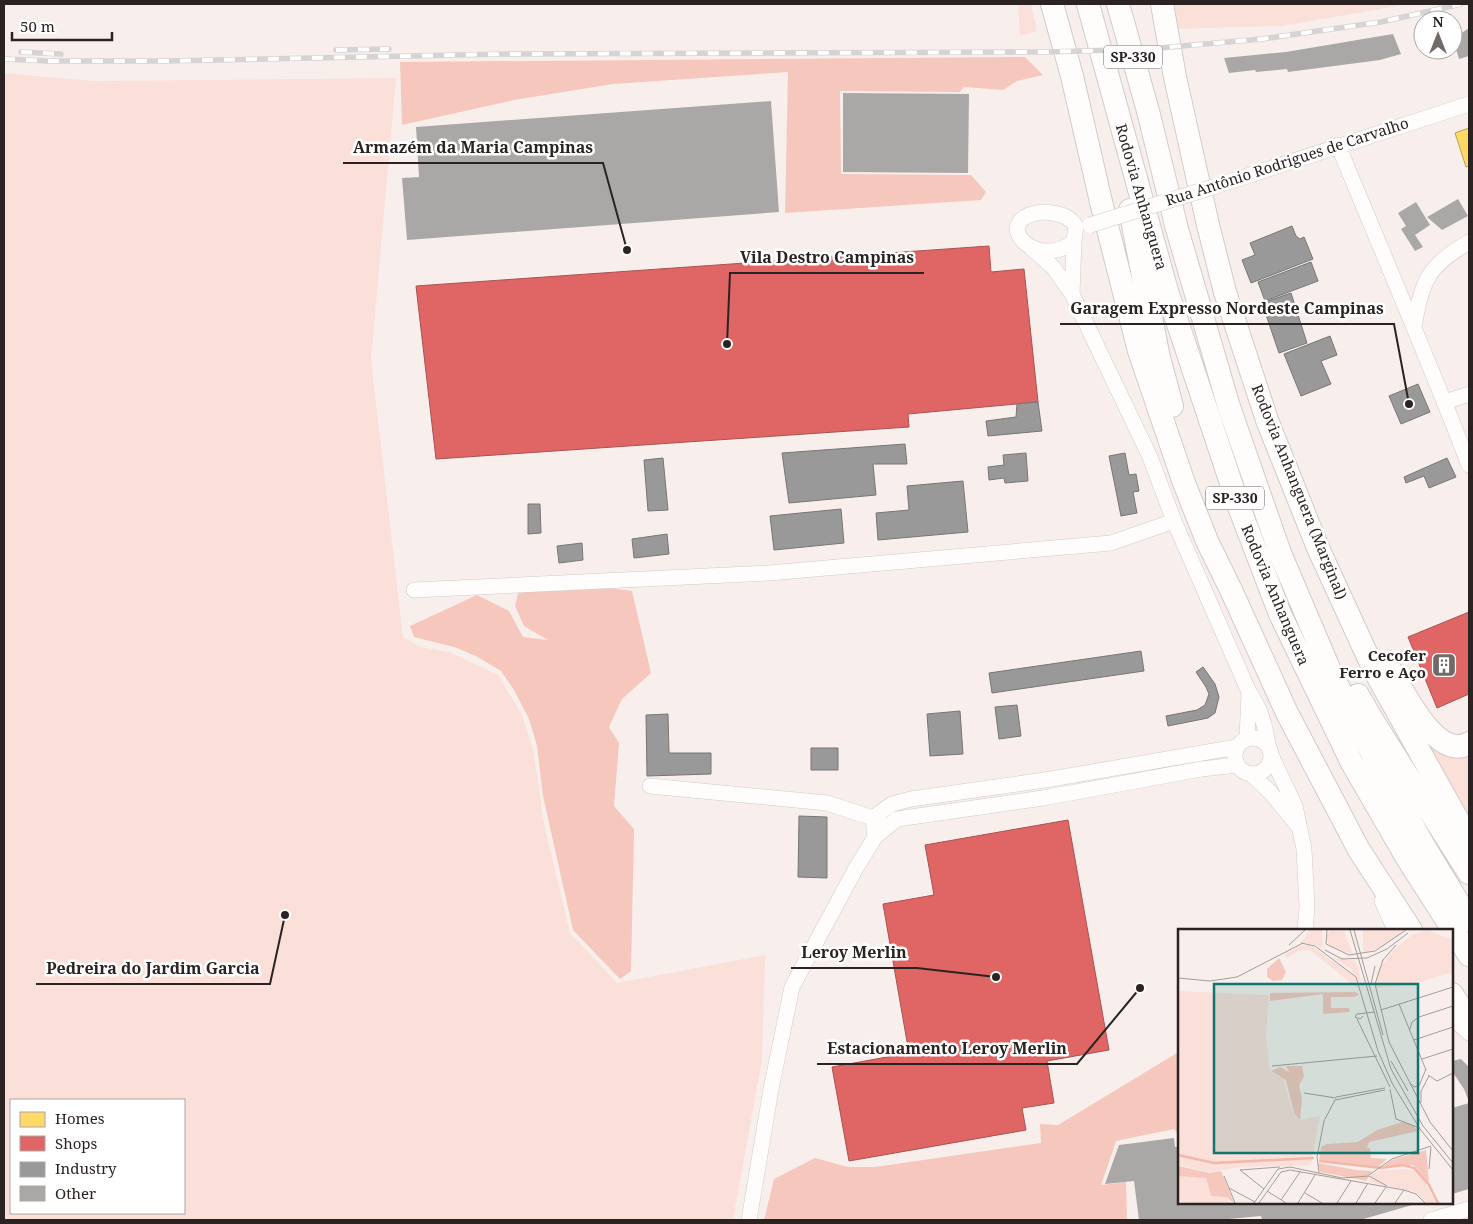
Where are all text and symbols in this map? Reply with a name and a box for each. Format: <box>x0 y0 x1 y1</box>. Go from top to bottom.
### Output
scale bar <box>12 10 112 42</box>
north arrow <box>1413 10 1463 60</box>
text: N <box>1432 12 1444 31</box>
text: 50 m <box>20 16 55 36</box>
road number: SP-330 <box>1104 46 1162 68</box>
street label: Rua Antônio Rodrigues de Carvalho <box>1163 112 1411 210</box>
street label: Rodovia Anhanguera <box>1112 121 1172 272</box>
callout: Armazém da Maria Campinas <box>343 132 603 163</box>
text: Armazém da Maria Campinas <box>353 136 593 158</box>
callout: Vila Destro Campinas <box>730 242 924 273</box>
text: Vila Destro Campinas <box>740 246 914 268</box>
callout: Garagem Expresso Nordeste Campinas <box>1060 293 1394 324</box>
text: Garagem Expresso Nordeste Campinas <box>1070 297 1384 319</box>
street label: Rodovia Anhanguera (Marginal) <box>1247 382 1351 602</box>
road number: SP-330 <box>1206 486 1264 509</box>
street label: Rodovia Anhanguera <box>1237 522 1313 668</box>
place label: Cecofer Ferro e Aço <box>1339 645 1426 682</box>
building icon: Cecofer Ferro e Aço <box>1431 652 1457 678</box>
inset map <box>1178 929 1453 1204</box>
callout: Leroy Merlin <box>791 937 917 968</box>
text: Leroy Merlin <box>801 941 907 963</box>
callout: Pedreira do Jardim Garcia <box>36 953 270 984</box>
text: Pedreira do Jardim Garcia <box>46 957 260 979</box>
callout: Estacionamento Leroy Merlin <box>817 1033 1077 1064</box>
text: Estacionamento Leroy Merlin <box>827 1037 1067 1059</box>
legend <box>10 1099 185 1214</box>
text: Homes <box>55 1108 105 1128</box>
text: Shops <box>55 1133 98 1153</box>
text: Industry <box>55 1158 117 1178</box>
text: Other <box>55 1183 96 1203</box>

